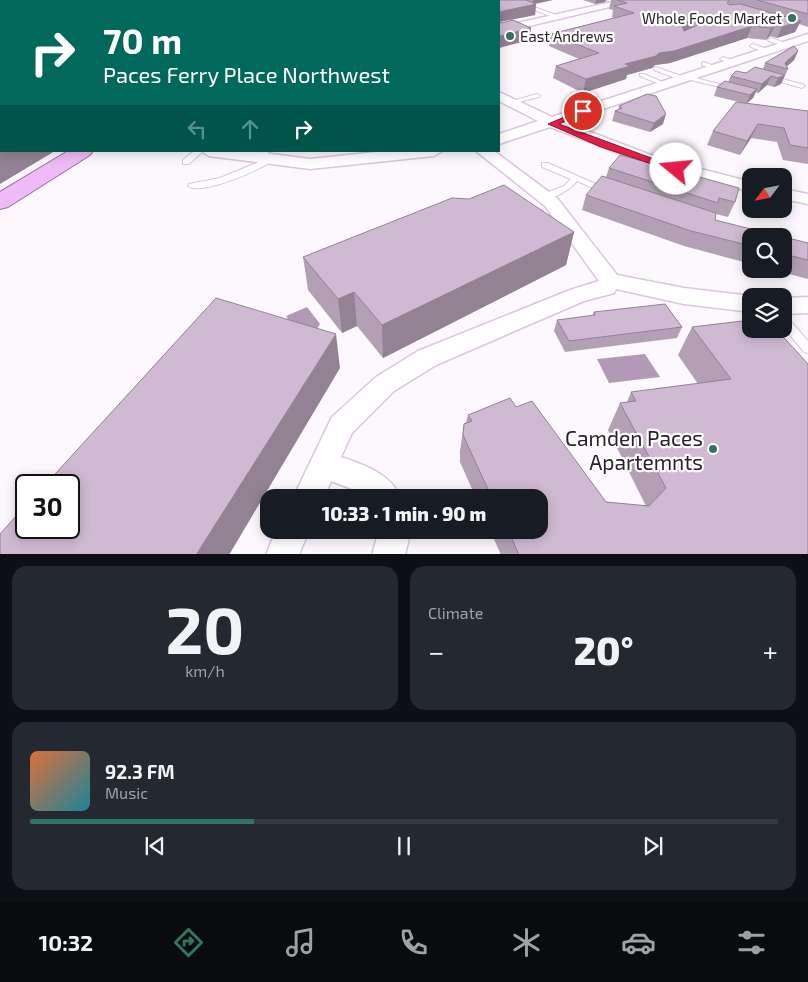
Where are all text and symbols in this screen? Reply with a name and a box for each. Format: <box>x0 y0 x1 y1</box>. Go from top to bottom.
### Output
place label: Whole Foods Market <box>642 9 782 27</box>
marker: Whole Foods Market <box>786 12 798 24</box>
text: 70 m <box>103 19 182 61</box>
icon: right <box>20 20 85 85</box>
place label: East Andrews <box>520 27 613 45</box>
marker: East Andrews <box>504 30 516 42</box>
text: Paces Ferry Place Northwest <box>103 61 390 87</box>
pin <box>562 90 604 132</box>
icon: arrive <box>569 97 597 125</box>
icon: left <box>183 115 211 143</box>
icon: ahead <box>236 115 264 143</box>
icon: right <box>289 115 317 143</box>
position arrow <box>649 142 701 194</box>
north arrow <box>742 168 792 218</box>
map controls <box>742 168 792 338</box>
button: search <box>742 228 792 278</box>
button: layers <box>742 288 792 338</box>
place label: Camden Paces Apartemnts <box>565 425 703 474</box>
marker: Camden Paces Apartemnts <box>707 443 719 455</box>
speed limit sign: 30 <box>15 474 80 539</box>
text: 10:33 · 1 min · 90 m <box>322 502 486 525</box>
text: 20 <box>166 589 244 667</box>
text: Climate <box>428 603 483 622</box>
text: 20° <box>574 627 633 673</box>
text: − <box>428 634 444 668</box>
text: + <box>763 634 778 668</box>
text: km/h <box>185 661 225 680</box>
text: 92.3 FM <box>105 760 175 783</box>
text: Music <box>105 783 148 802</box>
icon: previous <box>141 832 169 860</box>
icon: pause <box>390 832 418 860</box>
icon: next <box>639 832 667 860</box>
icon: directions <box>171 925 206 960</box>
icon: music <box>283 925 318 960</box>
icon: phone <box>396 925 431 960</box>
icon: climate <box>509 925 544 960</box>
icon: car <box>621 925 656 960</box>
icon: filters <box>734 925 769 960</box>
text: 10:32 <box>39 929 93 955</box>

